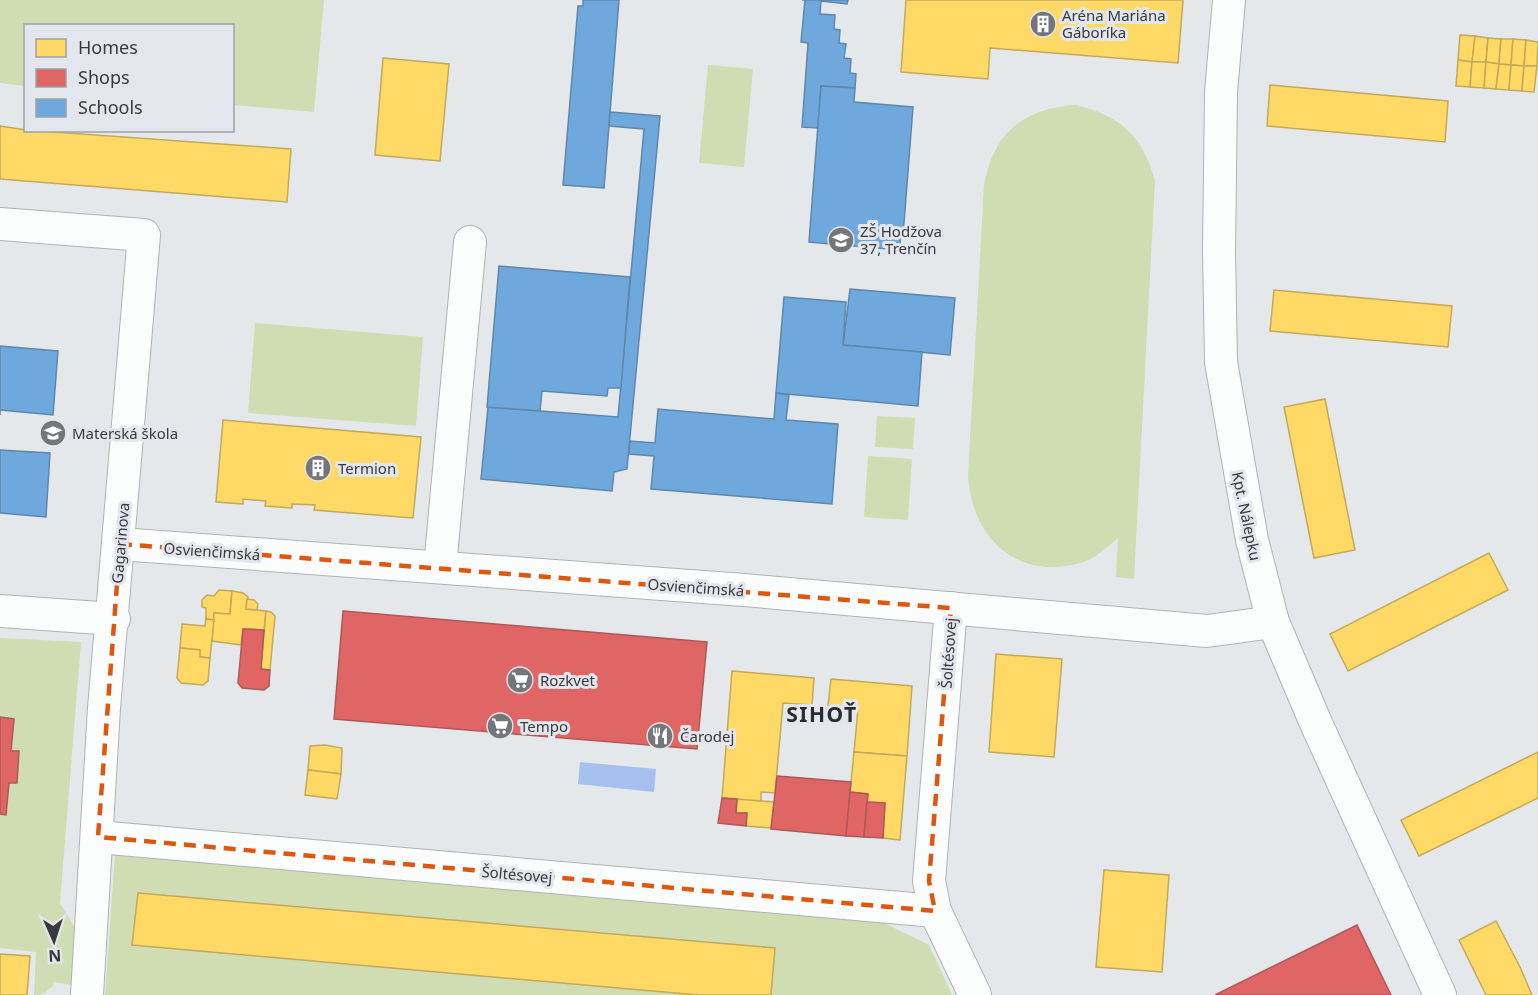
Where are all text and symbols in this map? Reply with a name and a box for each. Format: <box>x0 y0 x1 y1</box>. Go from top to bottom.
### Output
place label: Aréna Mariána Gáboríka <box>1062 5 1166 42</box>
building icon: Aréna Mariána Gáboríka <box>1028 9 1058 39</box>
legend <box>24 24 234 132</box>
text: Homes <box>78 35 138 59</box>
text: Shops <box>78 65 130 89</box>
text: Schools <box>78 95 143 119</box>
place label: ZŠ Hodžova 37, Trenčín <box>860 221 942 258</box>
school or university icon: ZŠ Hodžova 37, Trenčín <box>826 225 856 255</box>
school or university icon: Materská škola <box>38 418 68 448</box>
place label: Materská škola <box>72 423 178 443</box>
building icon: Termion <box>303 453 333 483</box>
place label: Termion <box>338 458 396 478</box>
street label: Kpt. Nálepku <box>1228 470 1266 562</box>
street label: Gagarinova <box>107 502 133 584</box>
street label: Osvienčimská <box>163 538 261 564</box>
street label: Osvienčimská <box>647 574 745 600</box>
street label: Šoltésovej <box>936 617 960 689</box>
supermarket icon: Rozkvet <box>505 665 535 695</box>
place label: Rozkvet <box>540 670 595 690</box>
district label: SIHOŤ <box>786 700 858 728</box>
supermarket icon: Tempo <box>485 711 515 741</box>
place label: Tempo <box>520 716 568 736</box>
restaurant icon: Čarodej <box>645 721 675 751</box>
place label: Čarodej <box>680 726 734 746</box>
street label: Šoltésovej <box>481 861 553 887</box>
north arrow <box>24 911 84 971</box>
text: N <box>48 945 62 967</box>

